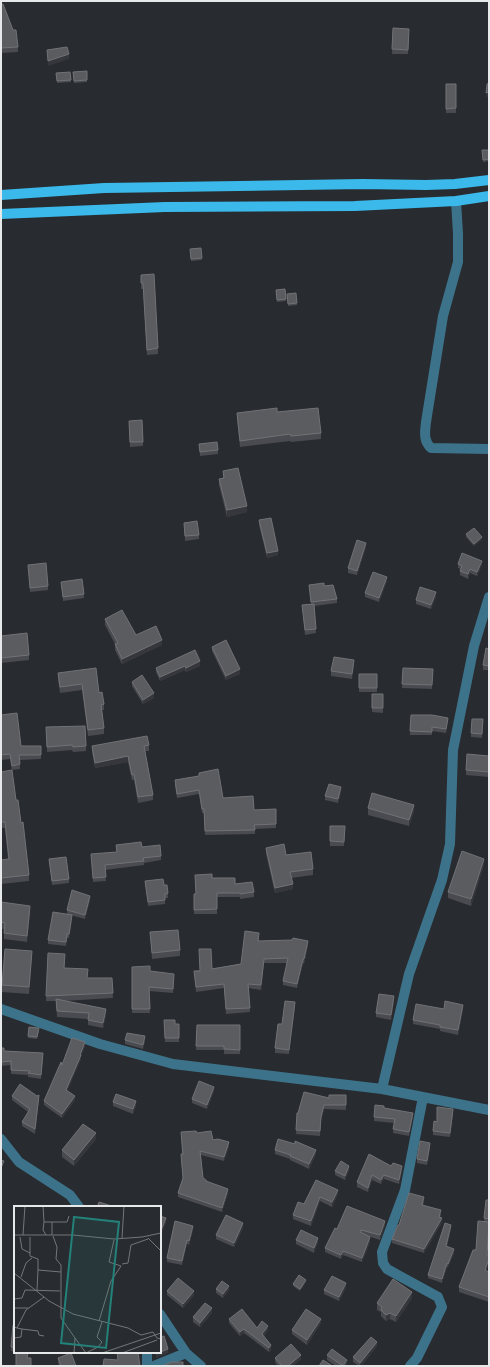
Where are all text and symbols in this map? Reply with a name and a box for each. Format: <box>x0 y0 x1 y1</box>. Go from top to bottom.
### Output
inset map <box>14 1206 161 1353</box>

